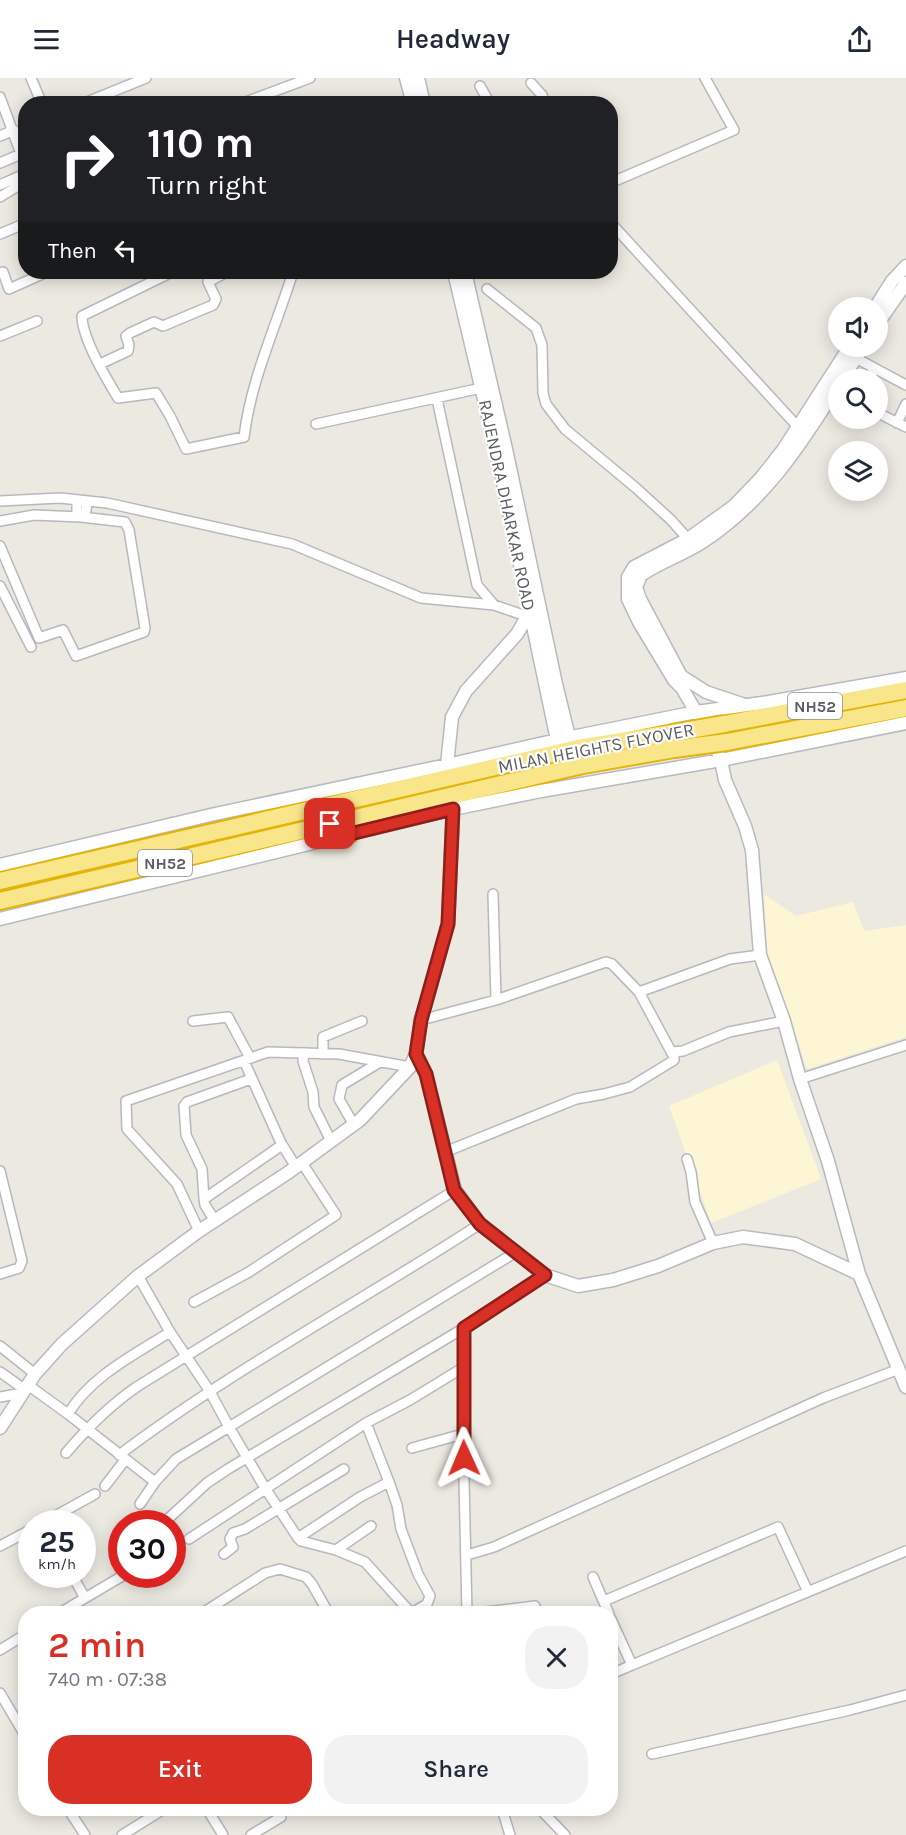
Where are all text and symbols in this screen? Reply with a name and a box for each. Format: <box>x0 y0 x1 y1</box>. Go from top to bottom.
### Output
icon: menu <box>30 23 63 56</box>
text: Headway <box>396 23 510 55</box>
icon: share <box>843 23 876 56</box>
text: 110 m <box>147 118 254 168</box>
icon: right <box>48 120 126 198</box>
text: Turn right <box>147 169 267 201</box>
icon: left <box>109 234 142 267</box>
text: Then <box>48 238 97 264</box>
map controls <box>828 297 888 501</box>
button: sound <box>828 297 888 357</box>
button: search <box>828 369 888 429</box>
street label: RAJENDRA DHARKAR ROAD <box>474 397 540 613</box>
button: layers <box>828 441 888 501</box>
road number: NH52 <box>788 693 842 719</box>
street label: MILAN HEIGHTS FLYOVER <box>496 718 696 778</box>
pin <box>304 798 355 849</box>
icon: arrive <box>313 807 346 840</box>
road number: NH52 <box>138 850 192 876</box>
position arrow <box>432 1426 496 1490</box>
speed limit sign: 30 <box>108 1510 186 1588</box>
text: 25 <box>39 1524 75 1560</box>
text: km/h <box>38 1555 76 1573</box>
text: 2 min <box>48 1624 146 1666</box>
button: close <box>525 1626 588 1689</box>
text: 740 m · 07:38 <box>48 1668 167 1691</box>
button: Exit <box>48 1735 312 1804</box>
button: Share <box>324 1735 588 1804</box>

